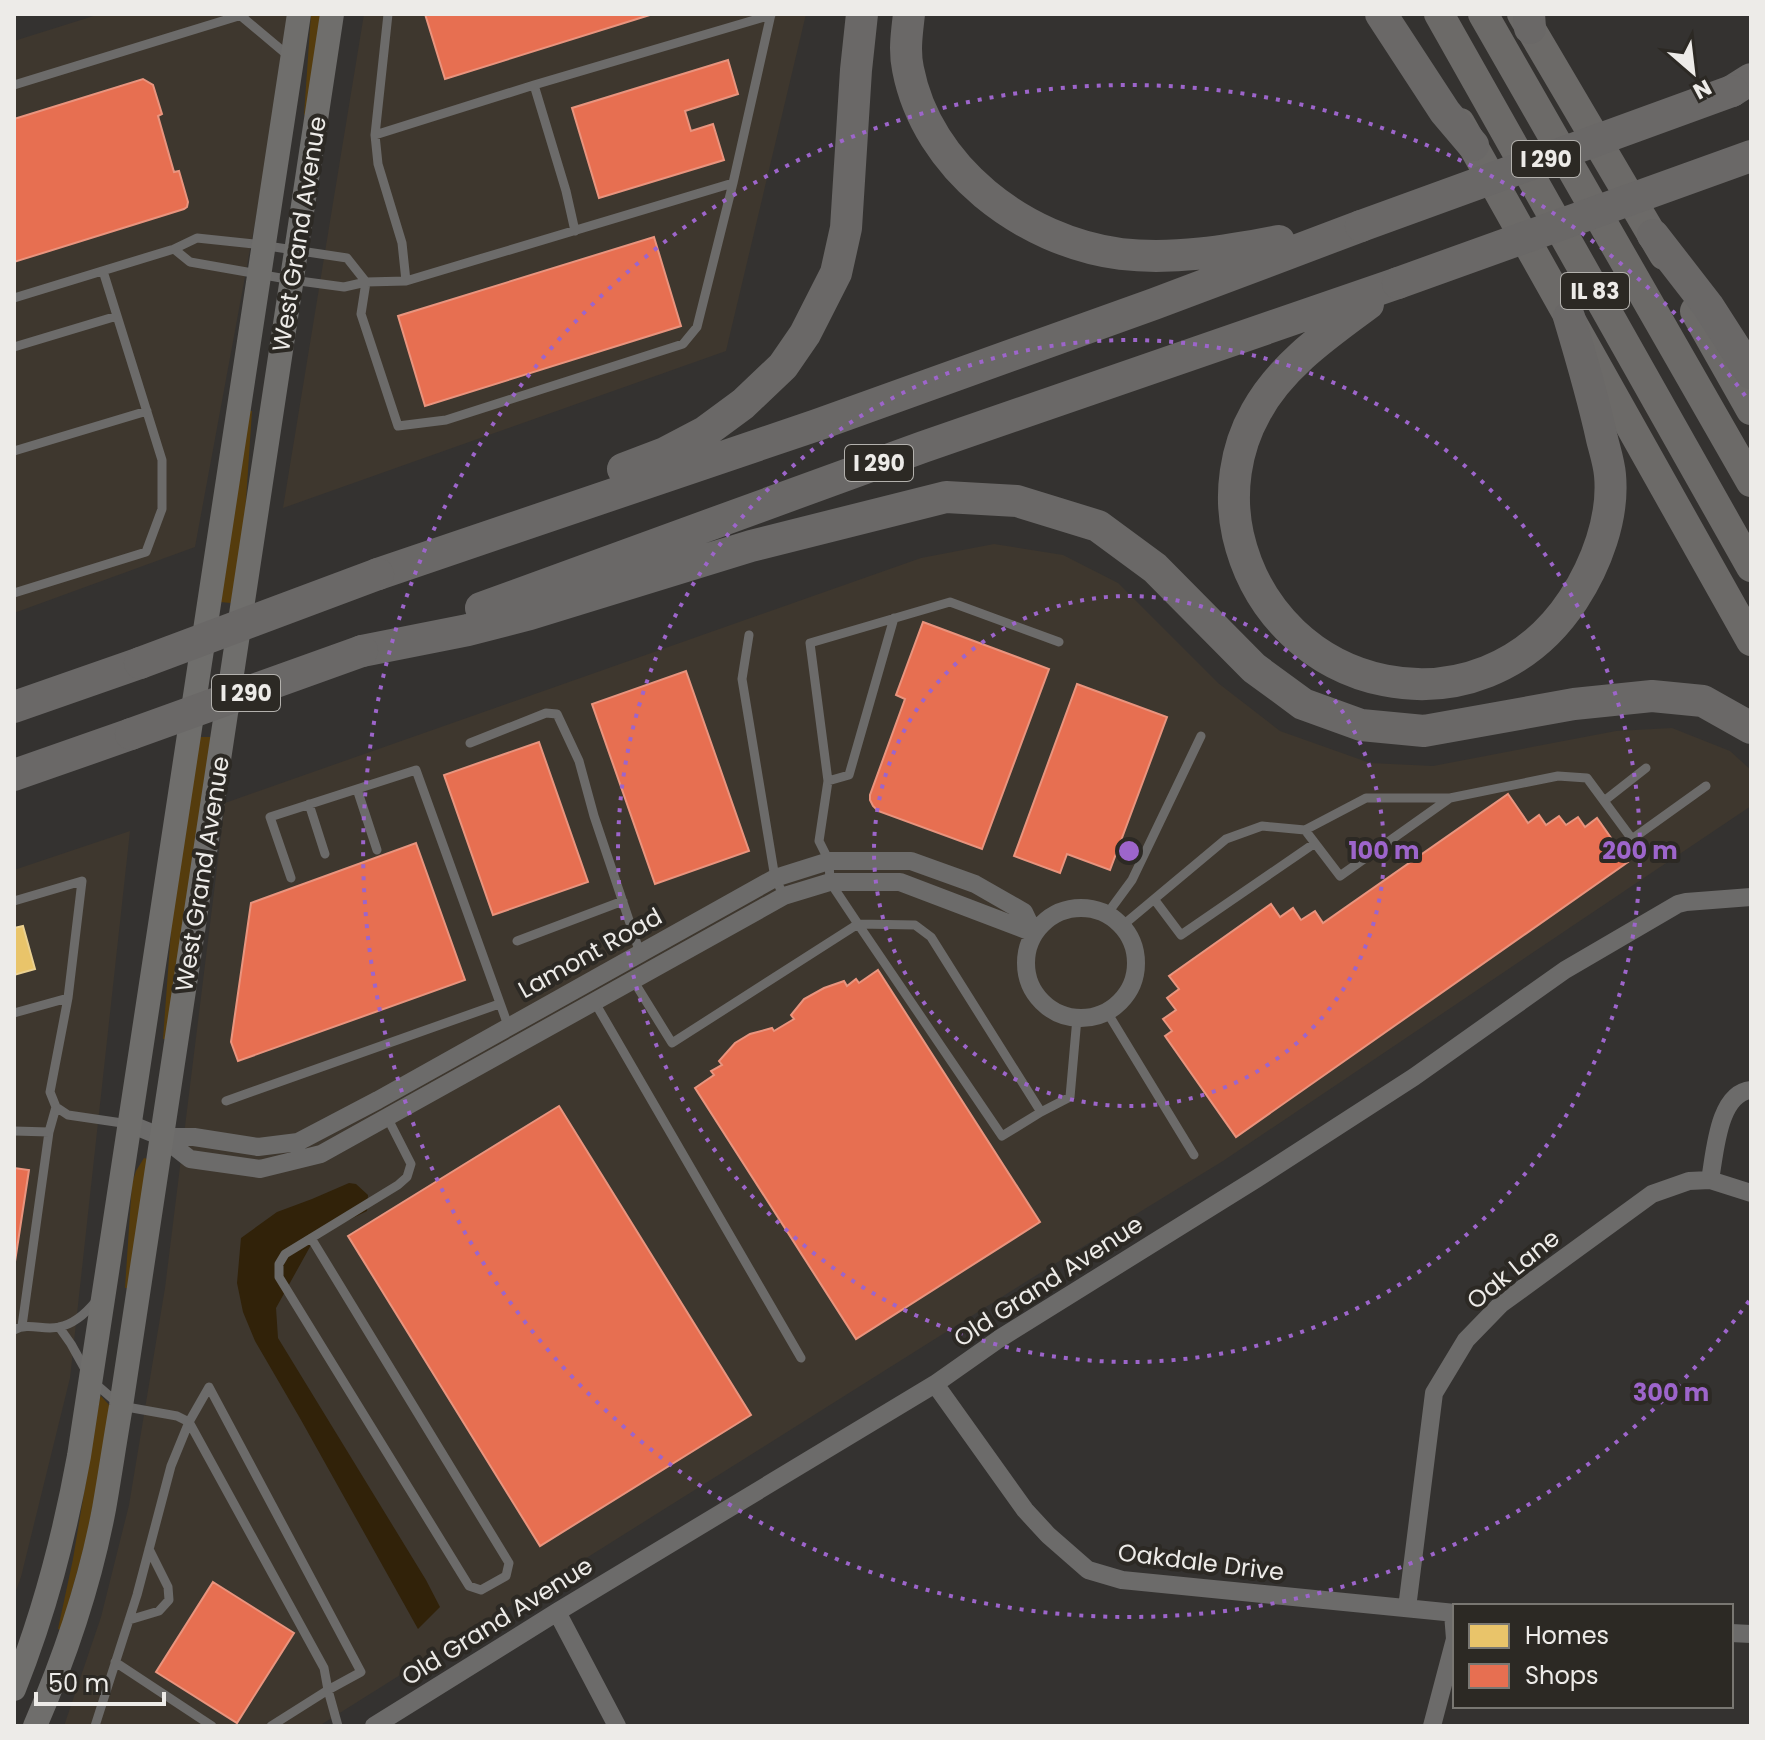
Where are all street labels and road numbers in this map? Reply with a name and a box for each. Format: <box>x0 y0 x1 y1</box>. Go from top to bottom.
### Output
street label: West Grand Avenue <box>264 114 334 354</box>
road number: I 290 <box>1512 141 1580 177</box>
road number: IL 83 <box>1561 273 1629 309</box>
road number: I 290 <box>845 445 913 481</box>
road number: I 290 <box>212 675 280 711</box>
street label: West Grand Avenue <box>167 754 237 994</box>
street label: Lamont Road <box>512 900 668 1006</box>
street label: Old Grand Avenue <box>947 1207 1149 1355</box>
street label: Oak Lane <box>1460 1221 1566 1317</box>
street label: Oakdale Drive <box>1116 1535 1286 1589</box>
street label: Old Grand Avenue <box>395 1549 599 1693</box>

